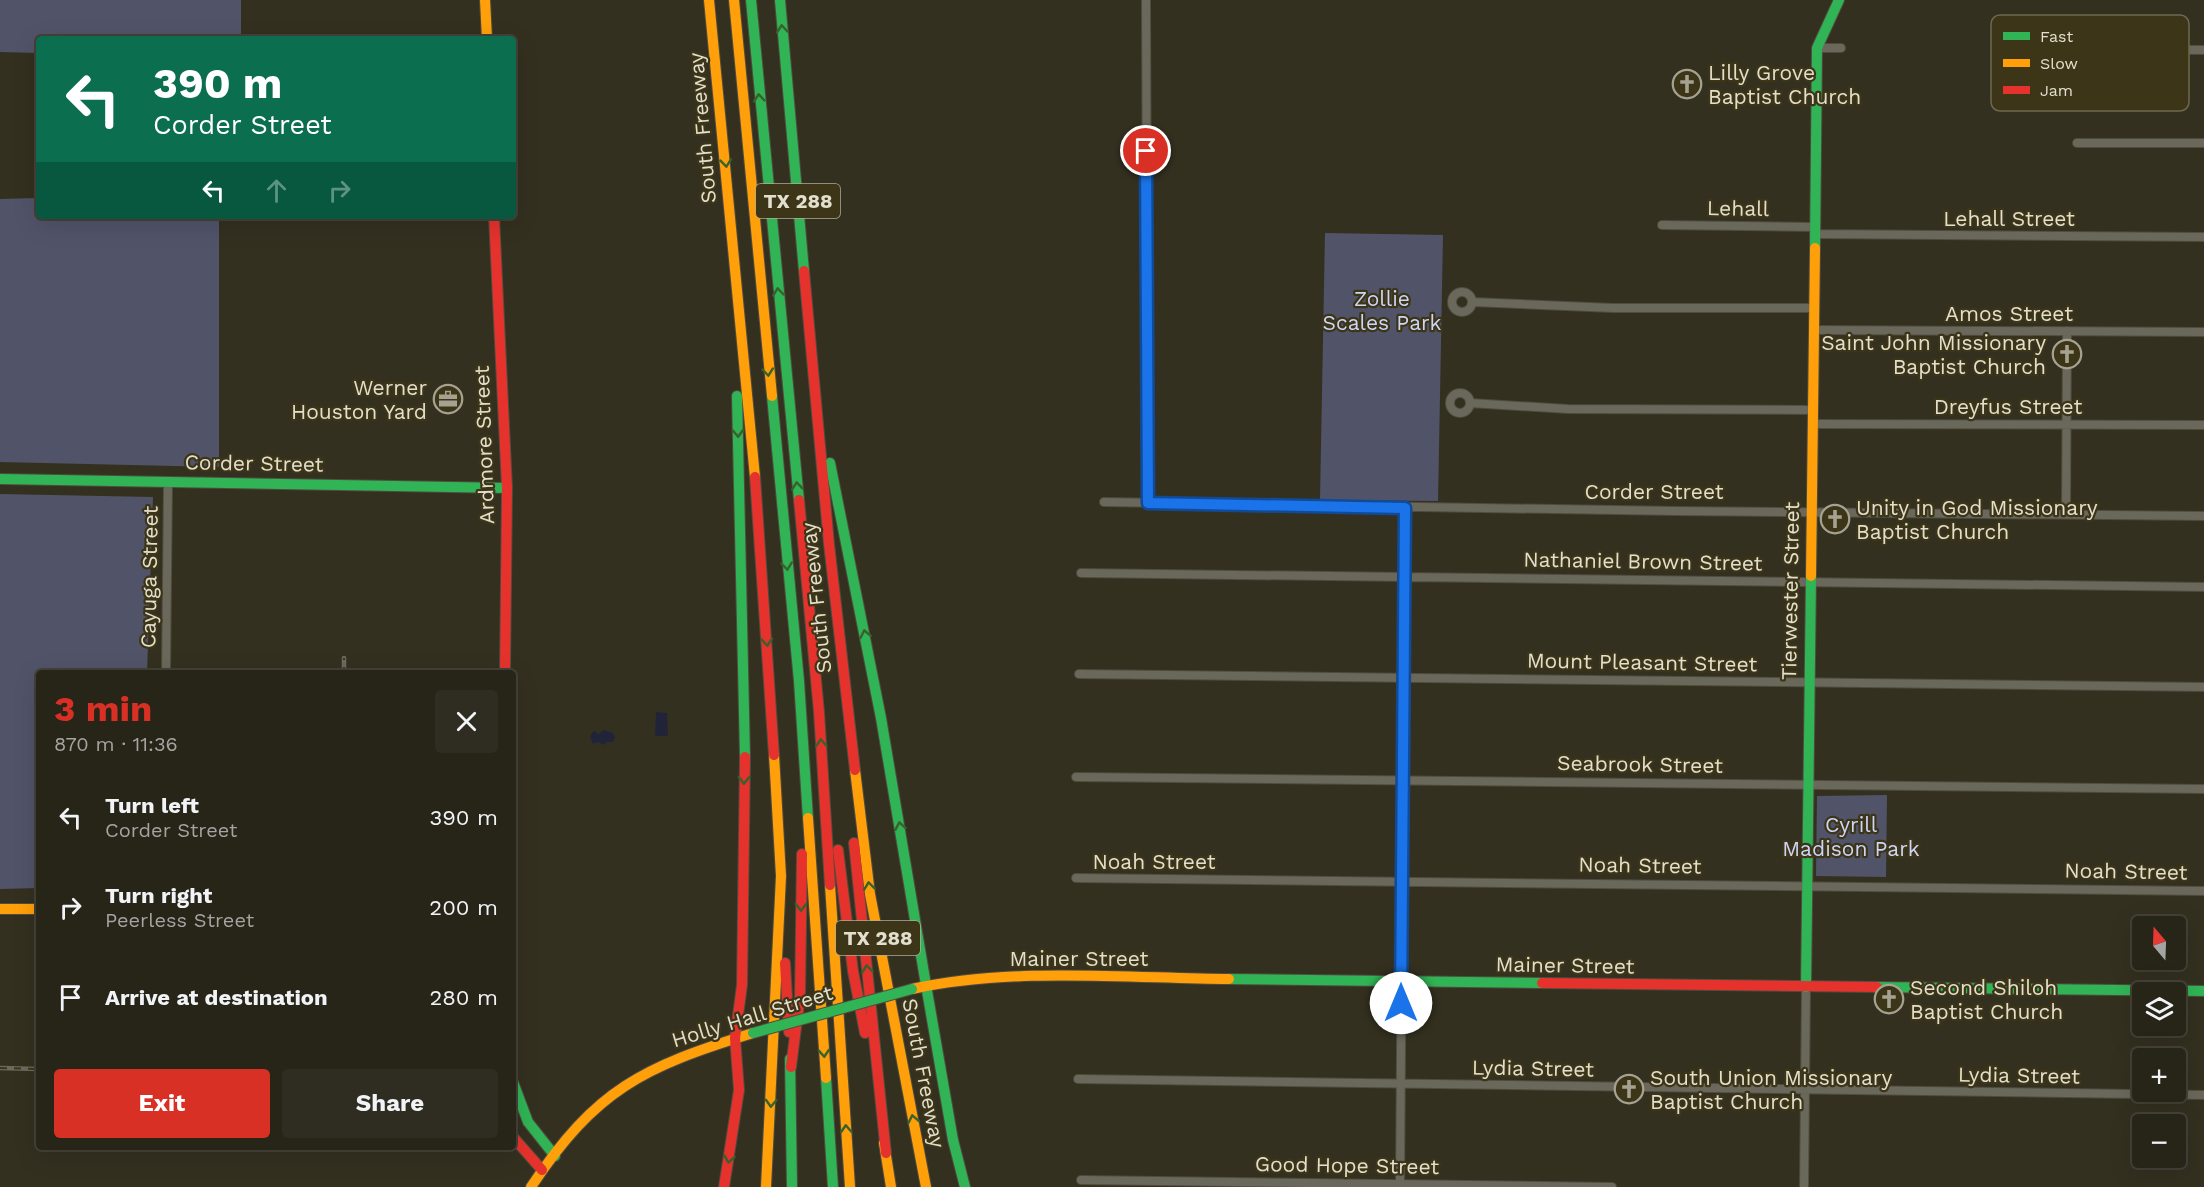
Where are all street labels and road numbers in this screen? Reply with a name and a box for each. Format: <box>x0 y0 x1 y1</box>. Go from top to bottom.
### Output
street label: South Freeway <box>683 51 721 205</box>
road number: TX 288 <box>756 184 840 218</box>
street label: Lehall <box>1707 195 1770 221</box>
street label: Lehall Street <box>1943 206 2075 231</box>
street label: Amos Street <box>1945 301 2073 326</box>
street label: Ardmore Street <box>469 365 499 525</box>
street label: Dreyfus Street <box>1934 394 2082 419</box>
street label: Corder Street <box>184 449 324 477</box>
street label: Corder Street <box>1585 479 1724 504</box>
street label: Tierwester Street <box>1776 501 1804 680</box>
street label: Cayuga Street <box>135 505 163 648</box>
street label: South Freeway <box>796 521 836 675</box>
street label: Nathaniel Brown Street <box>1523 546 1763 576</box>
street label: Mount Pleasant Street <box>1527 647 1758 677</box>
street label: Seabrook Street <box>1557 750 1723 778</box>
street label: Noah Street <box>1092 849 1216 874</box>
street label: Noah Street <box>1578 851 1702 879</box>
street label: Noah Street <box>2064 857 2188 885</box>
road number: TX 288 <box>836 921 920 955</box>
street label: Mainer Street <box>1010 946 1149 971</box>
street label: Mainer Street <box>1495 951 1635 979</box>
street label: Holly Hall Street <box>668 980 836 1052</box>
street label: South Freeway <box>897 996 951 1150</box>
street label: Lydia Street <box>1472 1054 1594 1082</box>
street label: Lydia Street <box>1958 1061 2080 1089</box>
street label: Good Hope Street <box>1255 1151 1440 1179</box>

